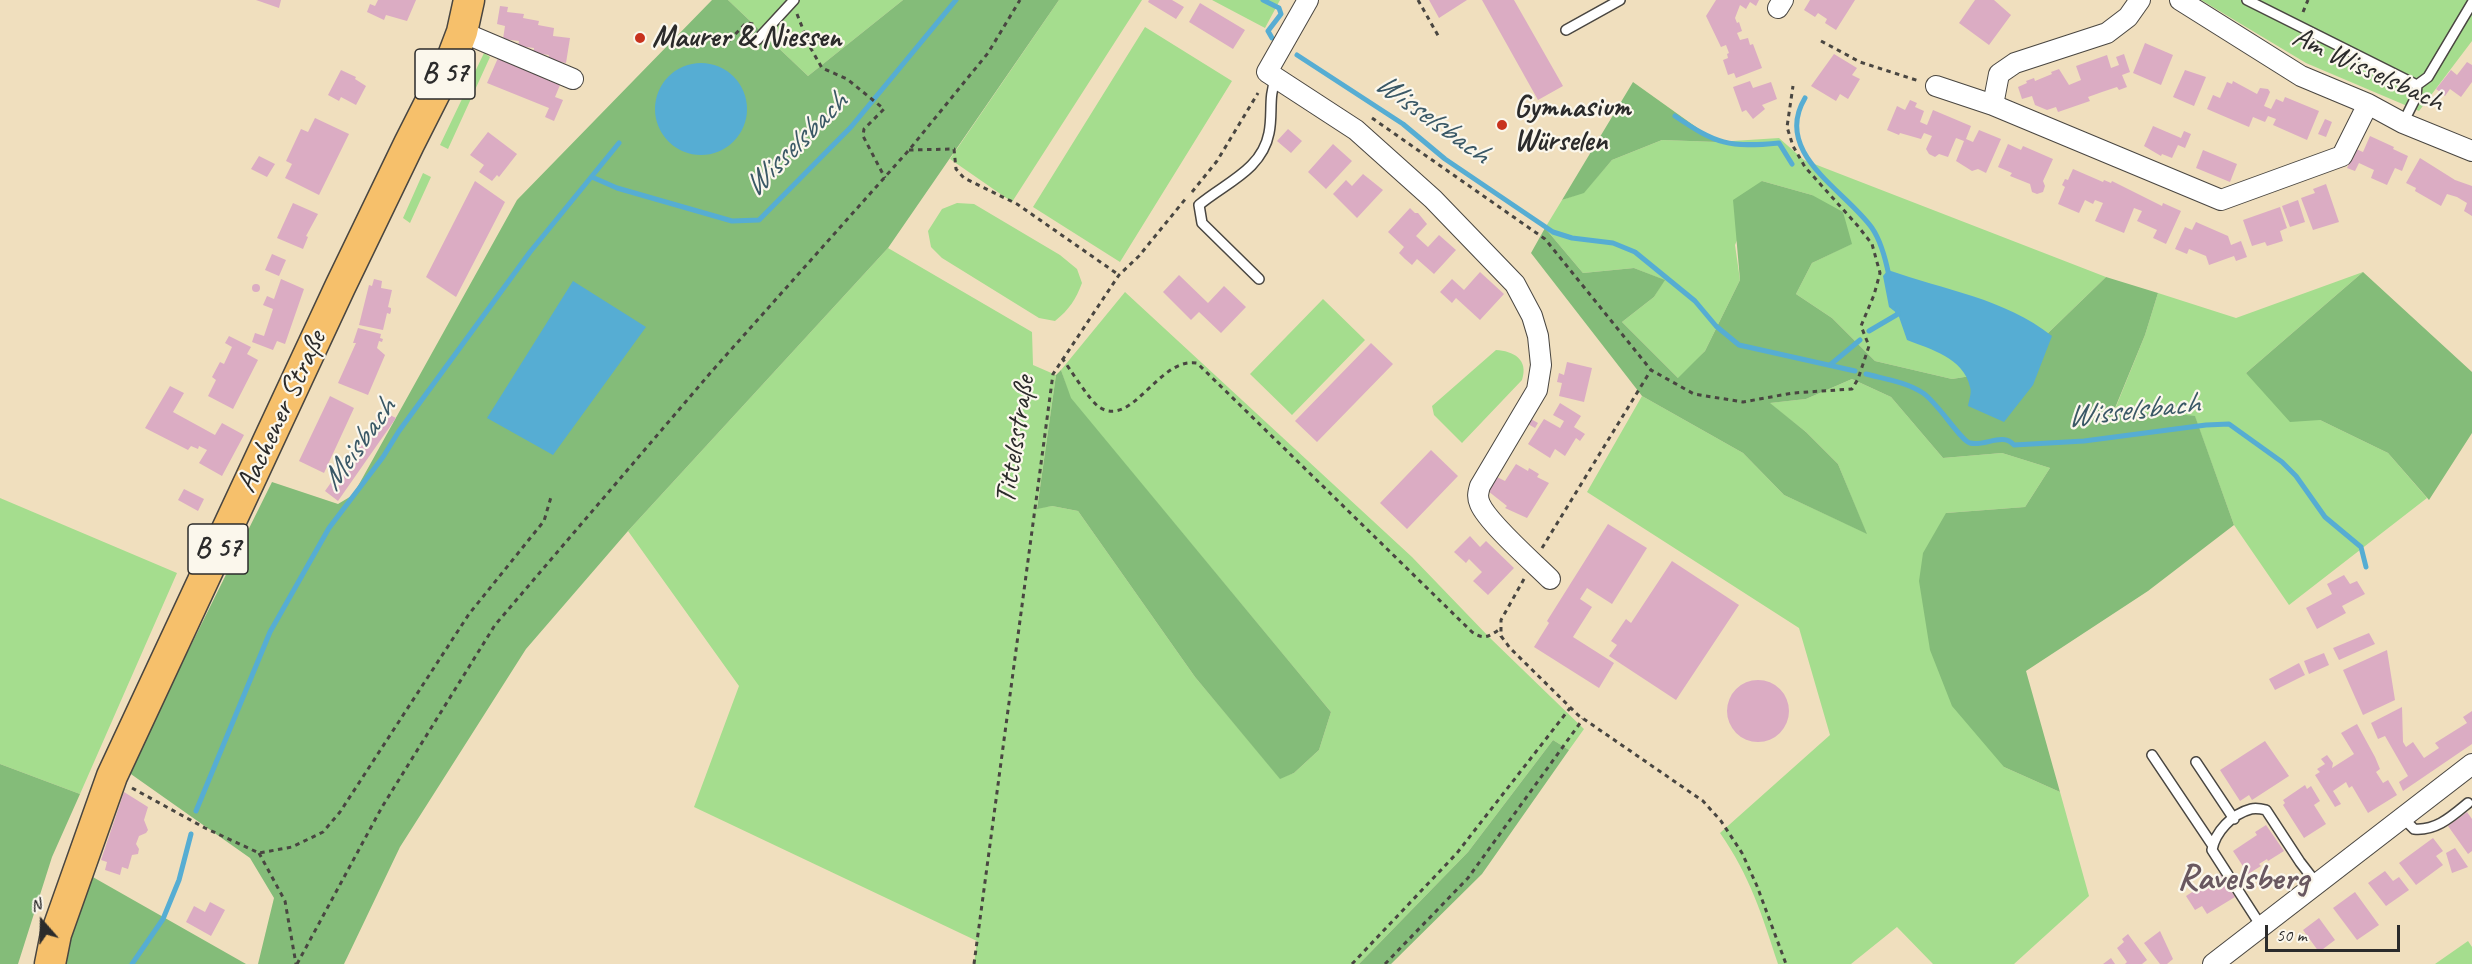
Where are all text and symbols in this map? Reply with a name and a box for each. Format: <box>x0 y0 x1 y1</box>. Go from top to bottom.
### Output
street label: Am Wisselsbach <box>2286 19 2450 121</box>
place label: Maurer & Niessen <box>652 20 841 56</box>
marker: Maurer & Niessen <box>633 31 647 45</box>
road number: B 57 <box>415 49 475 99</box>
water label: Wisselsbach <box>1367 65 1497 173</box>
water label: Wisselsbach <box>736 85 856 205</box>
place label: Gymnasium Würselen <box>1514 90 1630 160</box>
marker: Gymnasium Würselen <box>1495 118 1509 132</box>
street label: Aachener Straße <box>229 325 335 499</box>
street label: Tittelsstraße <box>988 373 1044 507</box>
water label: Wisselsbach <box>2065 385 2201 437</box>
water label: Meisbach <box>313 392 405 498</box>
road number: B 57 <box>188 524 248 574</box>
district label: Ravelsberg <box>2177 858 2309 902</box>
north arrow <box>12 892 72 952</box>
text: N <box>28 894 44 916</box>
scale bar <box>2268 913 2403 951</box>
text: 50 m <box>2276 924 2307 946</box>

